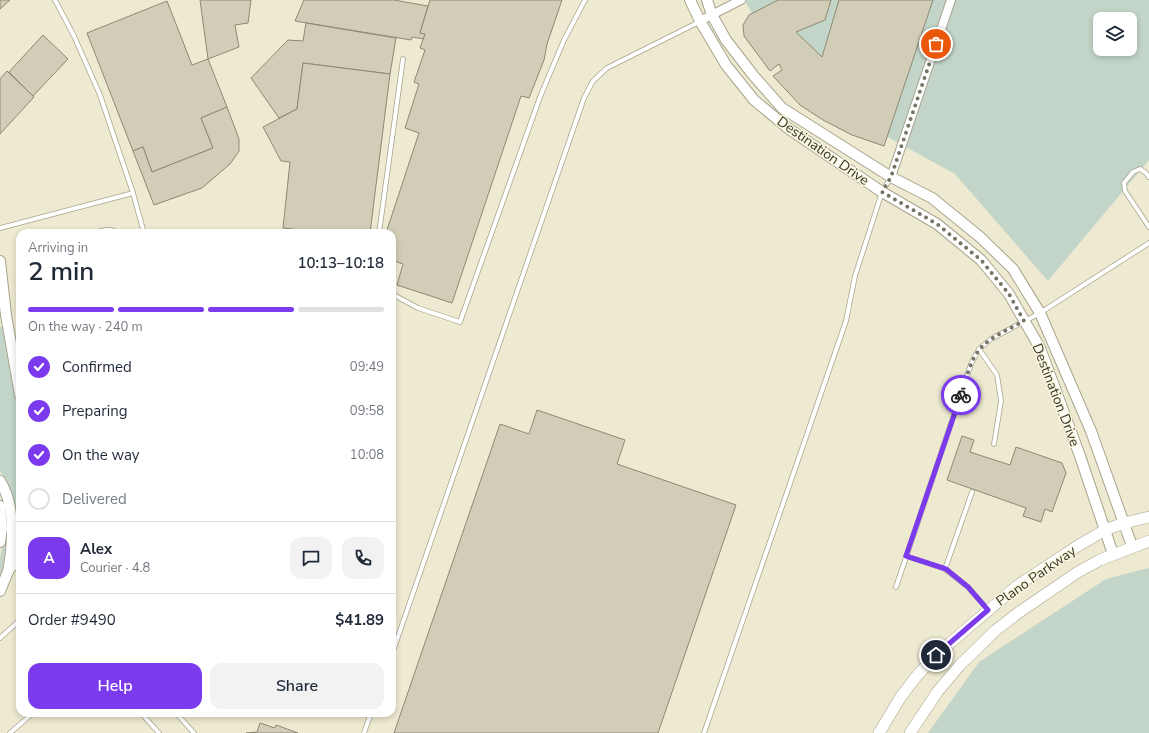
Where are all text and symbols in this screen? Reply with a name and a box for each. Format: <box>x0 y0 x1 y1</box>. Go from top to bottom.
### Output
map controls <box>1093 12 1137 56</box>
button: layers <box>1093 12 1137 56</box>
pin <box>919 27 953 61</box>
icon: bag <box>925 33 947 55</box>
street label: Destination Drive <box>773 112 873 190</box>
text: Arriving in <box>28 239 88 257</box>
text: 10:13–10:18 <box>297 253 384 273</box>
text: 2 min <box>28 254 94 289</box>
text: On the way · 240 m <box>28 318 143 336</box>
street label: Destination Drive <box>1028 341 1084 449</box>
icon: check <box>28 356 50 378</box>
text: Confirmed <box>62 357 132 377</box>
text: 09:49 <box>350 358 384 376</box>
courier <box>941 375 981 415</box>
icon: bike <box>950 384 972 406</box>
icon: check <box>28 400 50 422</box>
text: Preparing <box>62 401 127 421</box>
text: 09:58 <box>350 402 384 420</box>
icon: check <box>28 444 50 466</box>
text: On the way <box>62 445 140 465</box>
text: 10:08 <box>350 446 384 464</box>
text: Delivered <box>62 489 127 509</box>
button: chat <box>290 537 332 579</box>
button: phone <box>342 537 384 579</box>
text: Alex <box>80 539 112 559</box>
street label: Plano Parkway <box>992 541 1080 611</box>
text: A <box>43 548 55 568</box>
text: Courier · 4.8 <box>80 559 150 577</box>
text: Order #9490 <box>28 610 116 630</box>
text: $41.89 <box>335 610 384 630</box>
pin <box>919 638 953 672</box>
icon: home <box>925 644 947 666</box>
button: Help <box>28 663 202 709</box>
button: Share <box>210 663 384 709</box>

